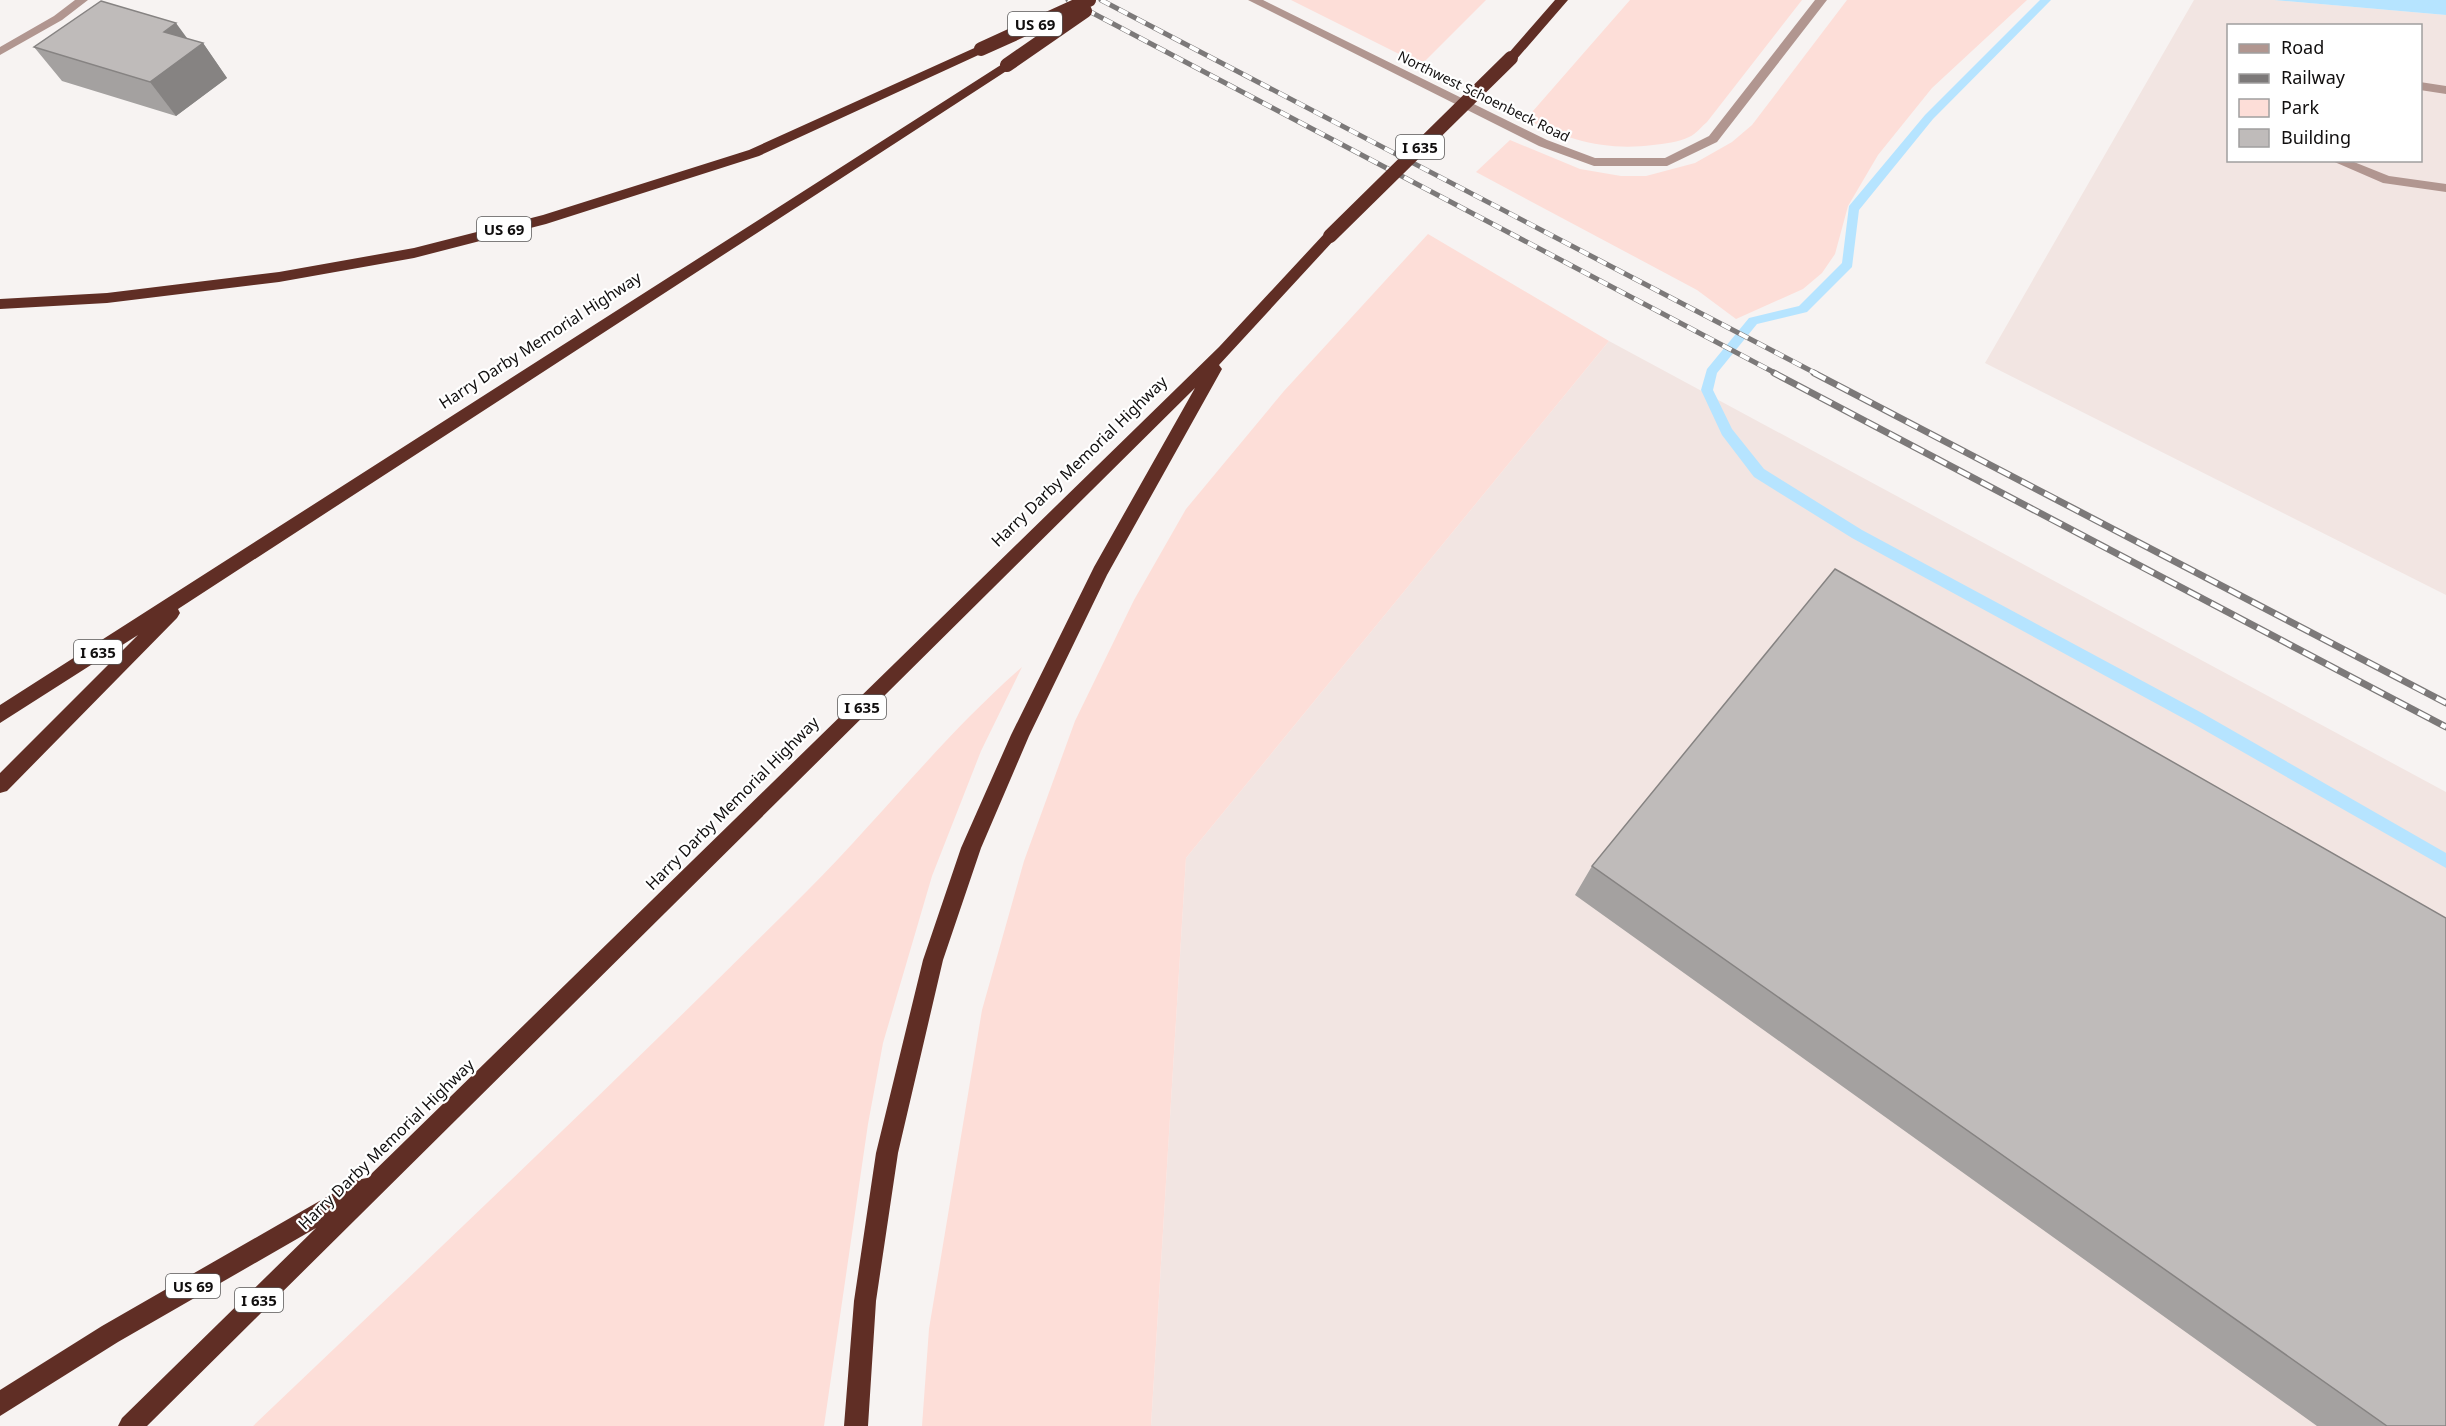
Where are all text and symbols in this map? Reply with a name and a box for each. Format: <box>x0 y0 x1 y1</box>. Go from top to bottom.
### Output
road number: US 69 <box>1008 12 1062 36</box>
legend <box>2227 24 2422 162</box>
text: Road <box>2281 35 2324 59</box>
street label: Northwest Schoenbeck Road <box>1395 46 1573 146</box>
text: Railway <box>2281 65 2346 89</box>
text: Park <box>2281 95 2319 119</box>
text: Building <box>2281 125 2351 149</box>
road number: I 635 <box>1396 135 1444 159</box>
road number: US 69 <box>477 217 531 241</box>
street label: Harry Darby Memorial Highway <box>435 266 646 414</box>
street label: Harry Darby Memorial Highway <box>986 370 1173 551</box>
road number: I 635 <box>74 640 122 664</box>
road number: I 635 <box>838 695 886 719</box>
street label: Harry Darby Memorial Highway <box>640 711 824 895</box>
street label: Harry Darby Memorial Highway <box>293 1053 480 1234</box>
road number: US 69 <box>166 1274 220 1298</box>
road number: I 635 <box>235 1288 283 1312</box>

